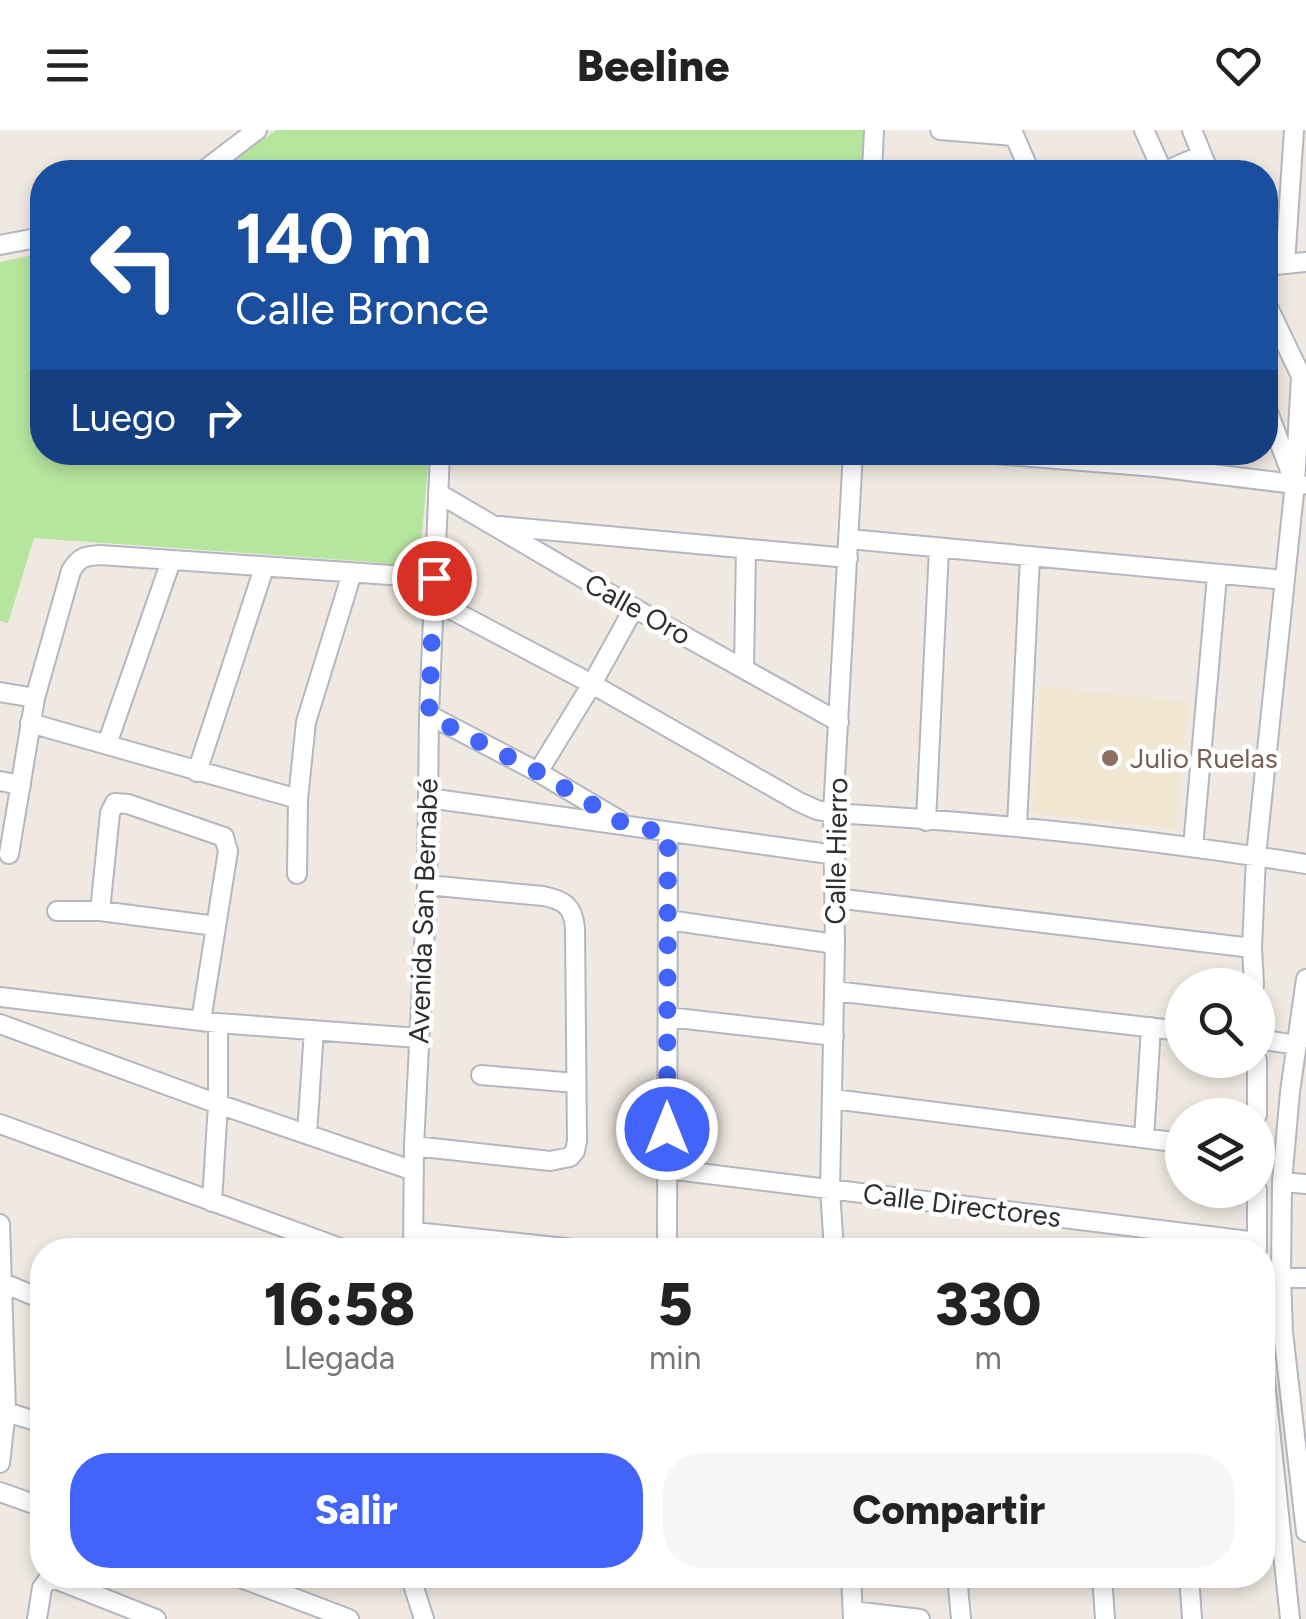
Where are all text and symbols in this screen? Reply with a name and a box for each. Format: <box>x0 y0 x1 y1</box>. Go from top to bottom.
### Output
icon: menu <box>40 38 95 93</box>
text: Beeline <box>576 38 730 92</box>
icon: heart <box>1211 38 1266 93</box>
text: 140 m <box>235 196 432 281</box>
icon: left <box>70 200 200 330</box>
text: Calle Bronce <box>235 281 489 335</box>
icon: right <box>196 390 251 445</box>
text: Luego <box>70 395 176 441</box>
pin <box>392 536 477 621</box>
icon: arrive <box>407 551 462 606</box>
street label: Calle Oro <box>579 566 697 652</box>
place label: Julio Ruelas <box>1130 741 1278 775</box>
marker: Julio Ruelas <box>1099 747 1121 769</box>
street label: Calle Hierro <box>818 777 854 925</box>
street label: Avenida San Bernabé <box>401 778 445 1044</box>
map controls <box>1165 968 1275 1208</box>
button: search <box>1165 968 1275 1078</box>
position arrow <box>615 1077 719 1181</box>
button: layers <box>1165 1098 1275 1208</box>
street label: Calle Directores <box>861 1176 1063 1234</box>
text: 16:58 <box>264 1268 415 1340</box>
text: 5 <box>658 1268 693 1340</box>
text: 330 <box>935 1268 1041 1340</box>
text: Llegada <box>284 1339 395 1377</box>
text: min <box>649 1339 701 1377</box>
text: m <box>975 1339 1002 1377</box>
button: Salir <box>70 1453 643 1568</box>
button: Compartir <box>663 1453 1235 1568</box>

